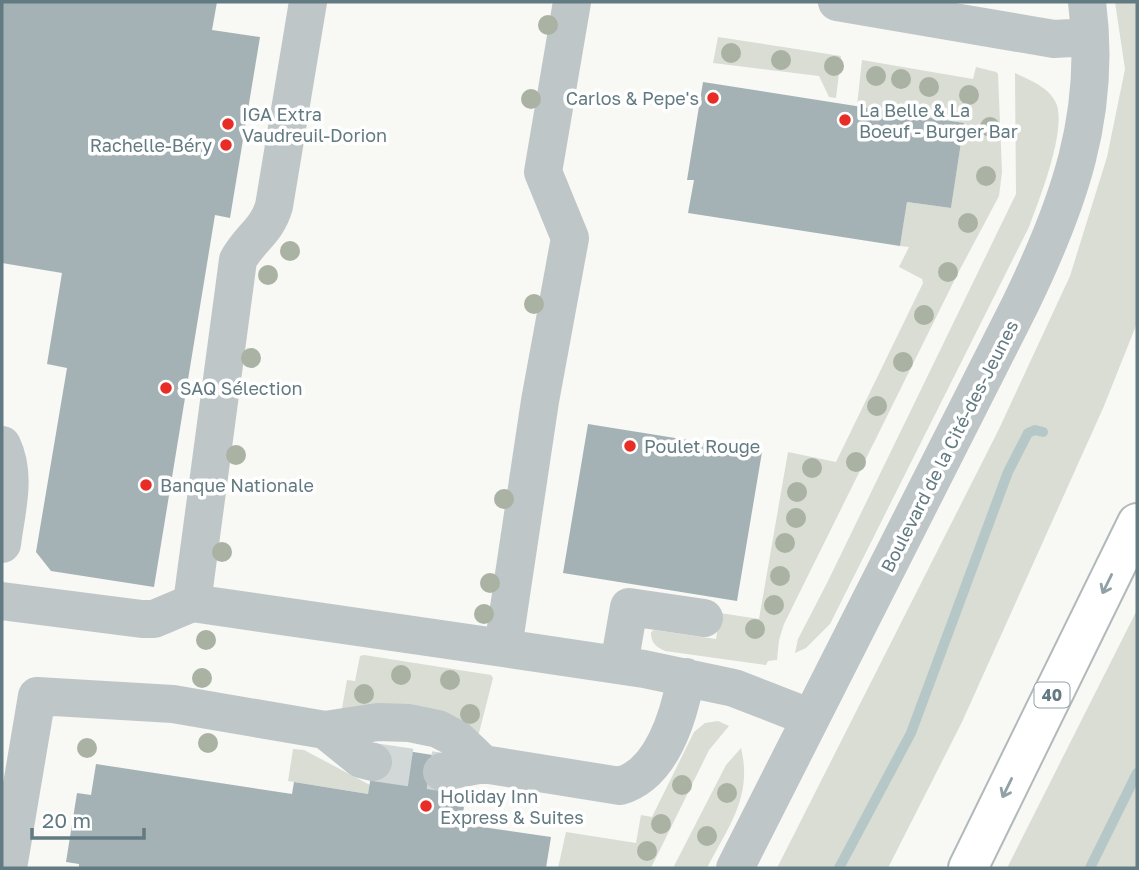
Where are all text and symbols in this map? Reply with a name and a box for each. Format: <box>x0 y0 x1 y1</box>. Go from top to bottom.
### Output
place label: Carlos & Pepe's <box>566 87 699 109</box>
marker: Carlos & Pepe's <box>705 90 721 106</box>
place label: La Belle & La Boeuf - Burger Bar <box>859 99 1018 142</box>
place label: IGA Extra Vaudreuil-Dorion <box>242 103 387 146</box>
marker: La Belle & La Boeuf - Burger Bar <box>837 112 853 128</box>
marker: IGA Extra Vaudreuil-Dorion <box>220 116 236 132</box>
place label: Rachelle-Béry <box>90 134 212 156</box>
marker: Rachelle-Béry <box>218 137 234 153</box>
street label: Boulevard de la Cité-des-Jeunes <box>876 316 1022 576</box>
place label: SAQ Sélection <box>180 377 303 399</box>
marker: SAQ Sélection <box>158 380 174 396</box>
place label: Poulet Rouge <box>644 435 760 457</box>
marker: Poulet Rouge <box>622 438 638 454</box>
place label: Banque Nationale <box>160 474 314 496</box>
marker: Banque Nationale <box>138 477 154 493</box>
one-way arrow <box>1100 573 1114 594</box>
road number: 40 <box>1034 682 1070 708</box>
one-way arrow <box>1000 777 1013 798</box>
place label: Holiday Inn Express & Suites <box>440 785 584 828</box>
scale bar <box>32 796 144 840</box>
marker: Holiday Inn Express & Suites <box>418 798 434 814</box>
text: 20 m <box>42 807 91 833</box>

